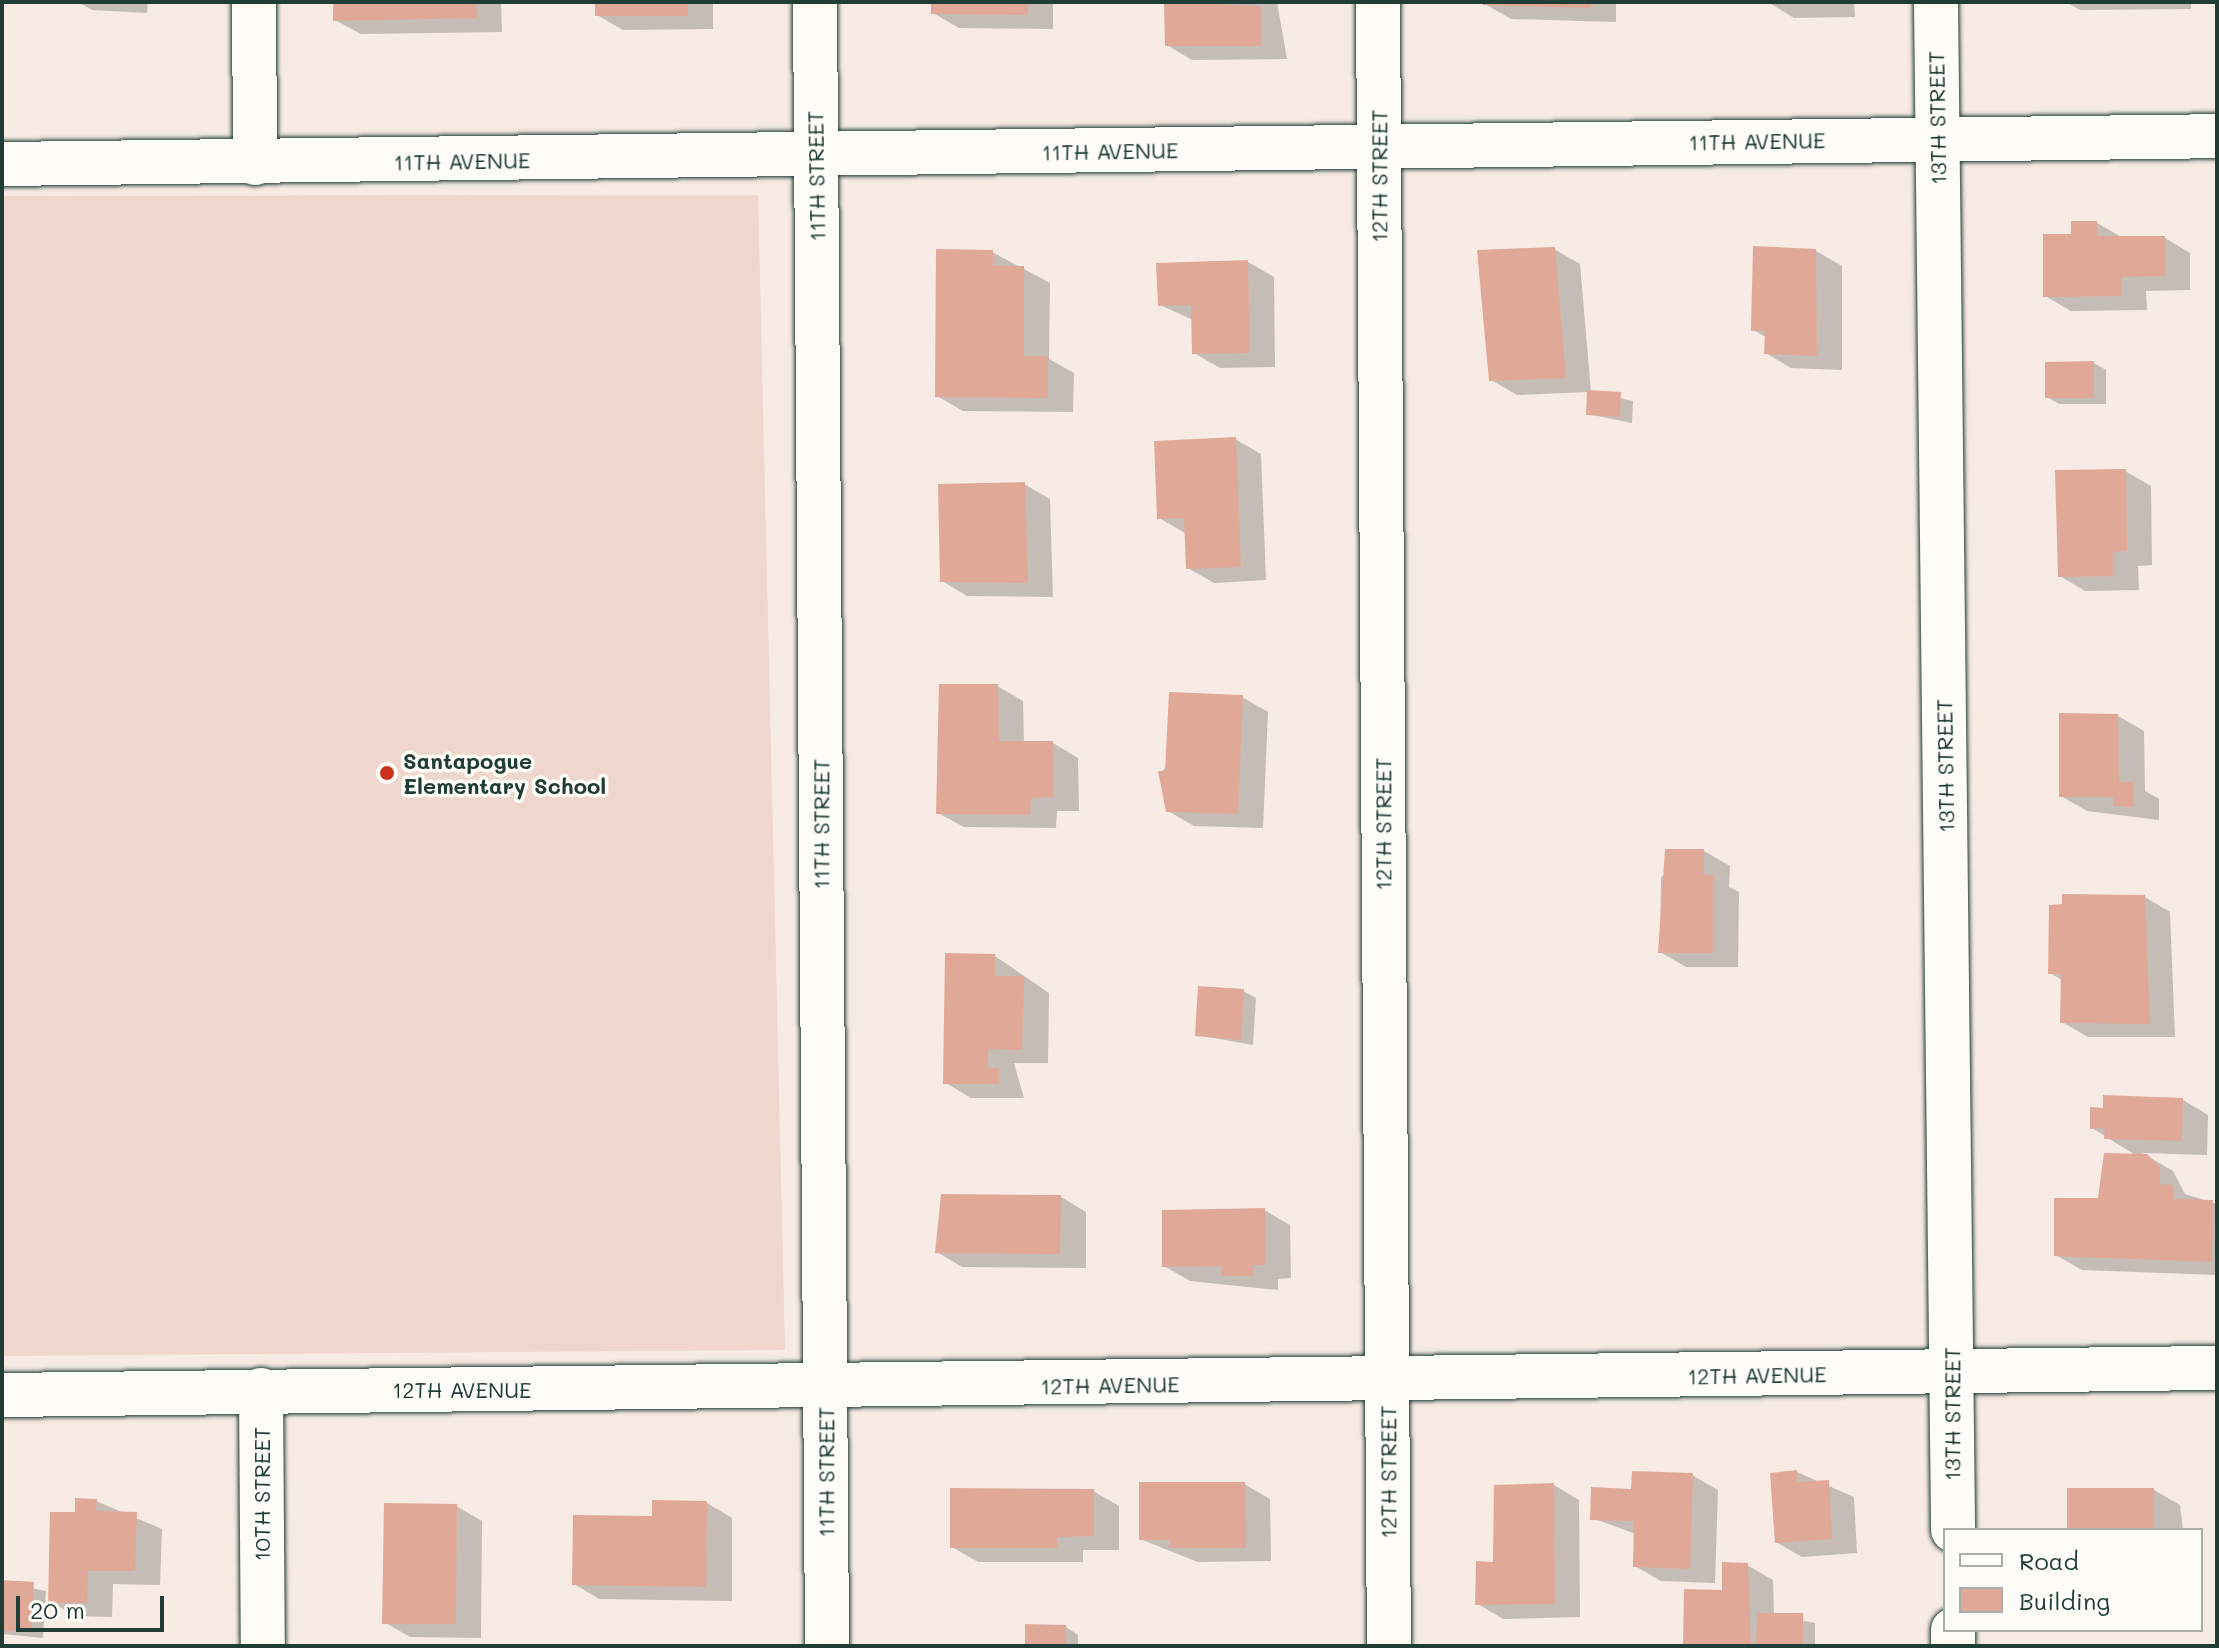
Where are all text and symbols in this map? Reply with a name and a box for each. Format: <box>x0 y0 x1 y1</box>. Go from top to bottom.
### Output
street label: 13TH STREET <box>1923 51 1951 185</box>
street label: 12TH STREET <box>1366 109 1392 243</box>
street label: 11TH STREET <box>802 110 830 242</box>
street label: 11TH AVENUE <box>1688 127 1826 155</box>
street label: 11TH AVENUE <box>1041 137 1179 165</box>
street label: 11TH AVENUE <box>393 147 531 175</box>
street label: 13TH STREET <box>1931 699 1959 833</box>
place label: Santapogue Elementary School <box>403 747 606 798</box>
street label: 12TH STREET <box>1370 757 1396 891</box>
street label: 11TH STREET <box>808 759 834 889</box>
marker: Santapogue Elementary School <box>378 764 396 782</box>
street label: 13TH STREET <box>1939 1347 1965 1481</box>
street label: 12TH AVENUE <box>1687 1361 1827 1389</box>
street label: 12TH AVENUE <box>1040 1371 1180 1399</box>
street label: 12TH AVENUE <box>392 1377 532 1403</box>
street label: 12TH STREET <box>1375 1405 1401 1539</box>
street label: 11TH STREET <box>813 1407 839 1537</box>
street label: 10TH STREET <box>249 1427 275 1561</box>
legend <box>1943 1528 2203 1632</box>
text: Road <box>2019 1545 2079 1576</box>
scale bar <box>20 1580 168 1630</box>
text: Building <box>2019 1585 2110 1616</box>
text: 20 m <box>30 1594 85 1625</box>

